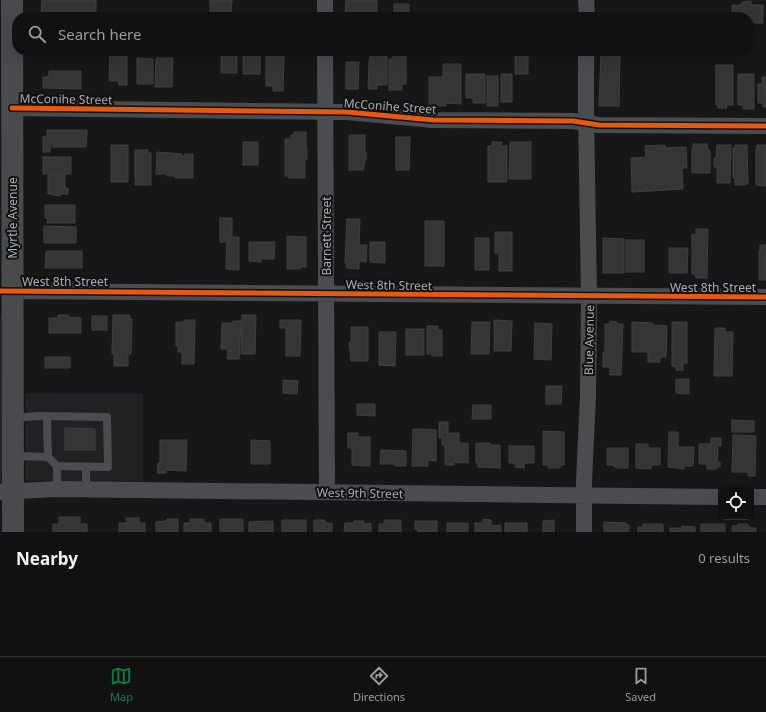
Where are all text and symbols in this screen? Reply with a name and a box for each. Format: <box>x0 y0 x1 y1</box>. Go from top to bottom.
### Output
search box <box>12 12 754 56</box>
icon: search <box>26 23 48 45</box>
text: Search here <box>58 24 141 44</box>
street label: McConihe Street <box>19 90 113 108</box>
street label: McConihe Street <box>343 94 438 118</box>
street label: Myrtle Avenue <box>4 177 21 259</box>
street label: Barnett Street <box>318 196 335 275</box>
street label: West 8th Street <box>22 273 109 290</box>
street label: West 8th Street <box>346 276 433 294</box>
street label: West 8th Street <box>670 279 757 296</box>
street label: Blue Avenue <box>580 304 598 375</box>
street label: West 9th Street <box>317 484 404 502</box>
map controls <box>718 484 754 520</box>
button: locate <box>718 484 754 520</box>
text: Nearby <box>16 547 78 570</box>
text: 0 results <box>698 549 750 567</box>
tab: Map <box>110 665 133 704</box>
tab: Directions <box>353 665 405 704</box>
tab: Saved <box>625 665 656 704</box>

